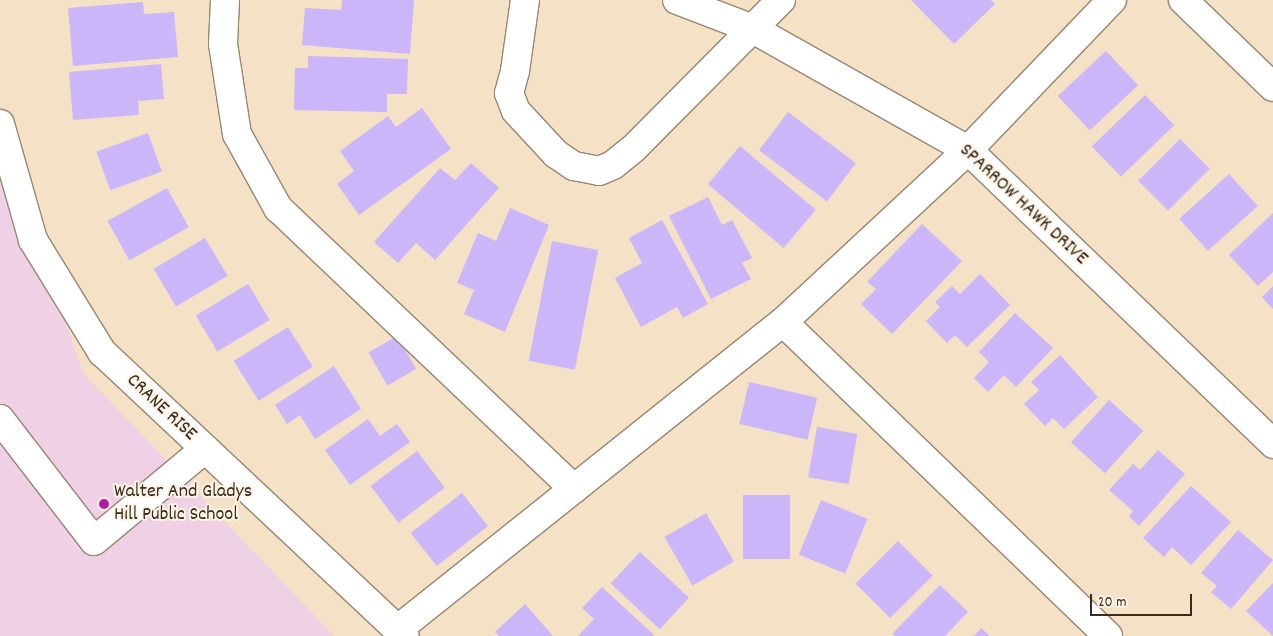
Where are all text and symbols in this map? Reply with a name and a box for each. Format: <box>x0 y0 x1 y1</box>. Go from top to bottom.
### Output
street label: SPARROW HAWK DRIVE <box>954 139 1092 271</box>
street label: CRANE RISE <box>121 369 201 447</box>
place label: Walter And Gladys Hill Public School <box>114 480 252 527</box>
marker: Walter And Gladys Hill Public School <box>98 498 110 510</box>
scale bar <box>1093 584 1196 616</box>
text: 20 m <box>1098 592 1126 614</box>

